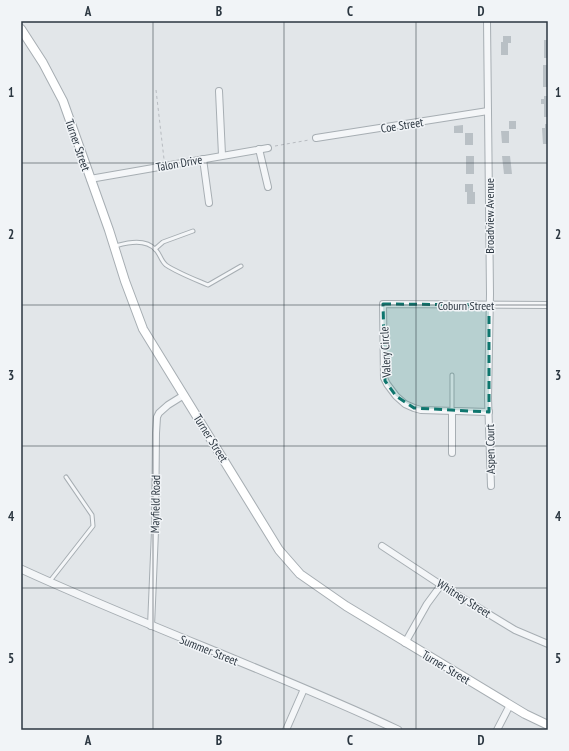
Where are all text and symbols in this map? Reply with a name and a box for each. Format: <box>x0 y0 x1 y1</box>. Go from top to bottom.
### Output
text: A <box>84 3 92 20</box>
text: B <box>216 3 222 20</box>
text: C <box>347 3 353 20</box>
text: D <box>478 3 485 20</box>
text: 1 <box>8 84 14 101</box>
text: 1 <box>555 84 561 101</box>
street label: Coe Street <box>380 114 425 136</box>
street label: Turner Street <box>62 117 94 174</box>
street label: Talon Drive <box>155 152 203 174</box>
street label: Broadview Avenue <box>482 178 497 254</box>
text: 2 <box>8 226 14 243</box>
text: 2 <box>555 226 561 243</box>
street label: Coburn Street <box>438 298 495 313</box>
street label: Valery Circle <box>376 326 394 379</box>
text: 3 <box>8 367 14 384</box>
text: 3 <box>555 367 561 384</box>
street label: Turner Street <box>190 411 232 465</box>
street label: Aspen Court <box>482 423 498 474</box>
street label: Mayfield Road <box>147 475 163 533</box>
text: 4 <box>8 508 15 525</box>
text: 4 <box>555 508 562 525</box>
street label: Whitney Street <box>434 576 494 621</box>
street label: Summer Street <box>178 632 241 669</box>
street label: Turner Street <box>419 647 473 688</box>
text: 5 <box>8 650 14 667</box>
text: 5 <box>555 650 561 667</box>
text: A <box>84 732 92 749</box>
text: B <box>216 732 222 749</box>
text: C <box>347 732 353 749</box>
text: D <box>478 732 485 749</box>

